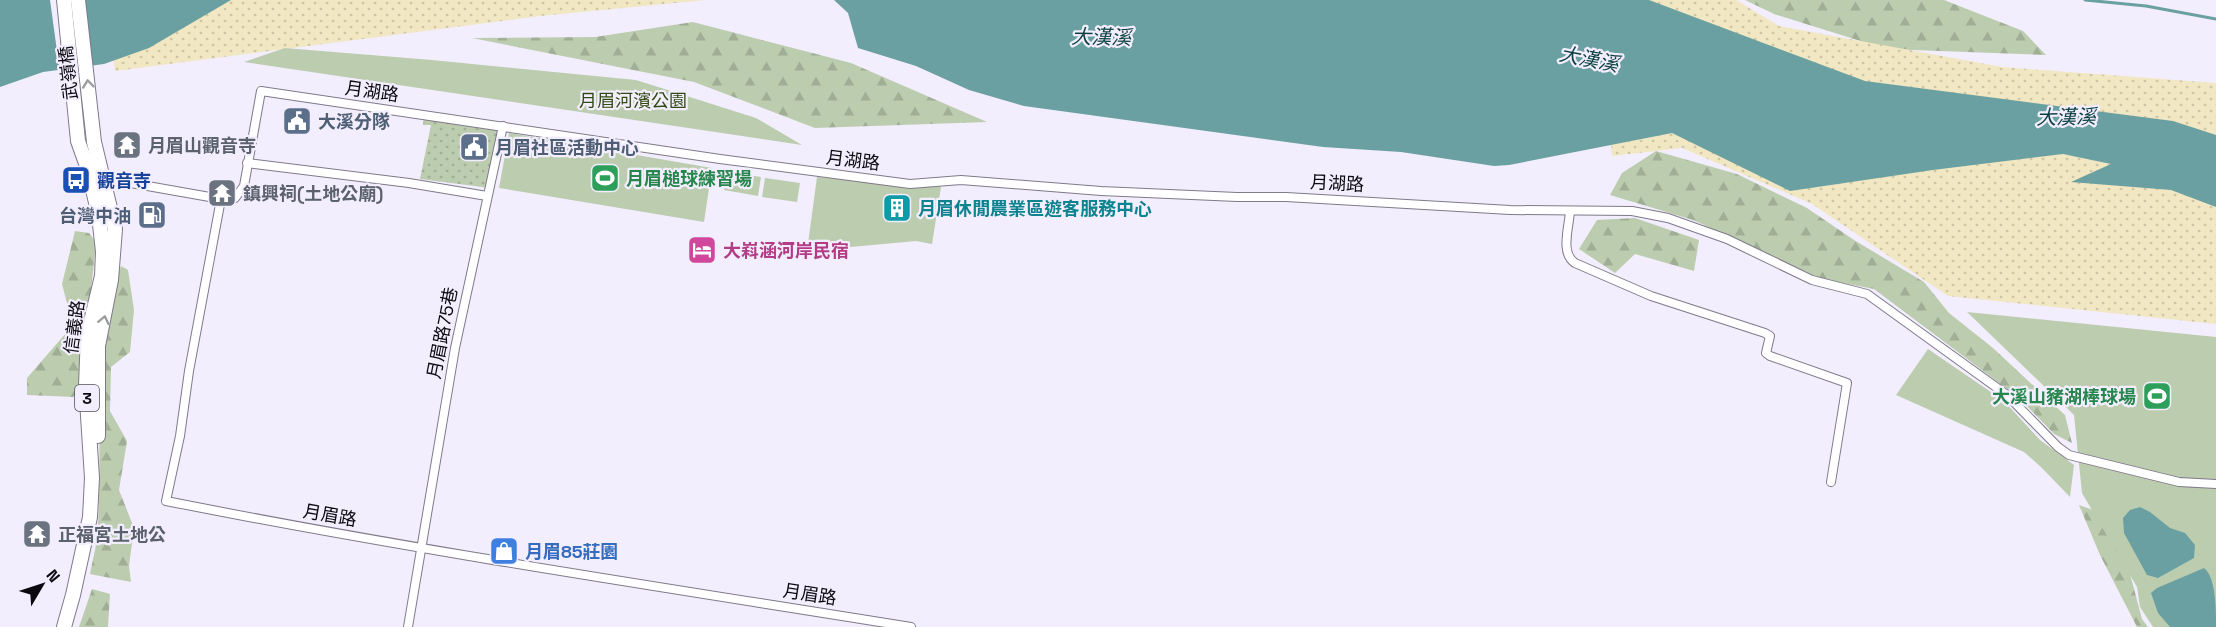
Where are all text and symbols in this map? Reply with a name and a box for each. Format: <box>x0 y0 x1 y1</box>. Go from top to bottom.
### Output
water label: 大漢溪 <box>1071 23 1134 51</box>
water label: 大漢溪 <box>1557 41 1624 78</box>
street label: 武嶺橋 <box>54 45 82 101</box>
street label: 月湖路 <box>344 76 400 106</box>
one-way arrow <box>82 79 95 89</box>
park label: 月眉河濱公園 <box>579 89 687 112</box>
water label: 大漢溪 <box>2036 103 2099 131</box>
public building icon: 大溪分隊 <box>281 105 313 137</box>
place label: 大溪分隊 <box>318 110 390 133</box>
temple icon: 月眉山觀音寺 <box>111 129 143 161</box>
public building icon: 月眉社區活動中心 <box>458 131 490 163</box>
place label: 月眉山觀音寺 <box>148 134 256 157</box>
place label: 月眉社區活動中心 <box>495 136 639 159</box>
street label: 月湖路 <box>825 145 881 175</box>
sports icon: 月眉槌球練習場 <box>589 162 621 194</box>
bus stop icon: 觀音寺 <box>60 164 92 196</box>
place label: 月眉槌球練習場 <box>626 167 752 190</box>
place label: 觀音寺 <box>97 169 151 192</box>
street label: 月湖路 <box>1309 170 1365 196</box>
temple icon: 鎮興祠(土地公廟) <box>206 177 238 209</box>
place label: 鎮興祠(土地公廟) <box>243 182 383 205</box>
building icon: 月眉休閒農業區遊客服務中心 <box>881 192 913 224</box>
place label: 月眉休閒農業區遊客服務中心 <box>918 197 1152 220</box>
fuel station icon: 台灣中油 <box>136 199 168 231</box>
place label: 台灣中油 <box>59 204 131 227</box>
hotel icon: 大嵙涵河岸民宿 <box>686 234 718 266</box>
place label: 大嵙涵河岸民宿 <box>723 239 849 262</box>
street label: 月眉路75巷 <box>422 285 462 381</box>
street label: 信義路 <box>59 299 89 355</box>
one-way arrow <box>96 316 109 326</box>
sports icon: 大溪山豬湖棒球場 <box>2141 380 2173 412</box>
road number: 3 <box>75 385 99 411</box>
place label: 大溪山豬湖棒球場 <box>1992 385 2136 408</box>
street label: 月眉路 <box>301 499 359 531</box>
temple icon: 正福宮土地公 <box>21 518 53 550</box>
place label: 正福宮土地公 <box>58 523 166 546</box>
shop icon: 月眉85莊園 <box>488 535 520 567</box>
place label: 月眉85莊園 <box>525 540 619 563</box>
north arrow <box>12 555 72 615</box>
text: N <box>42 565 65 587</box>
street label: 月眉路 <box>782 578 838 610</box>

